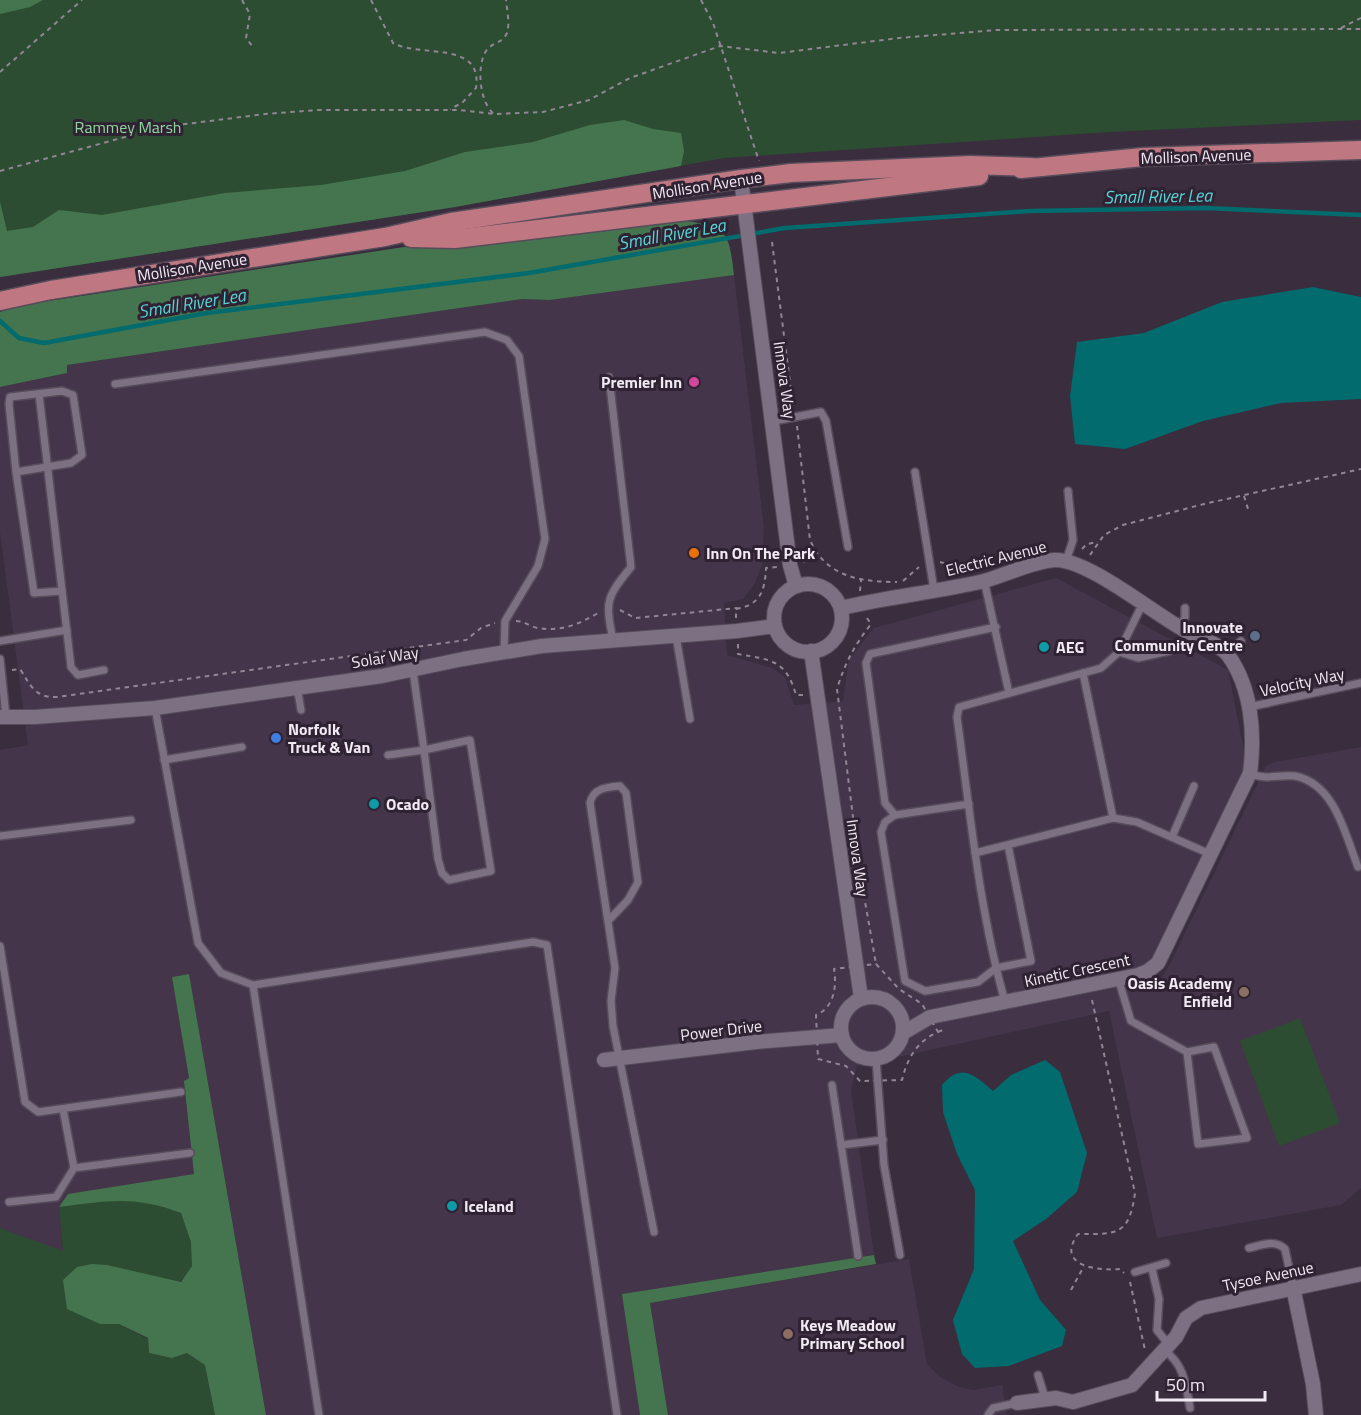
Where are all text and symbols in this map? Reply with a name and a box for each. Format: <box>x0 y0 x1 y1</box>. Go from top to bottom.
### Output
park label: Rammey Marsh <box>75 115 181 139</box>
street label: Mollison Avenue <box>1140 142 1252 170</box>
street label: Mollison Avenue <box>650 164 764 206</box>
water label: Small River Lea <box>1104 182 1213 210</box>
water label: Small River Lea <box>616 211 729 257</box>
street label: Mollison Avenue <box>135 246 249 288</box>
water label: Small River Lea <box>136 281 249 325</box>
street label: Innova Way <box>768 340 802 421</box>
place label: Premier Inn <box>601 370 682 394</box>
marker: Premier Inn <box>687 375 701 389</box>
street label: Electric Avenue <box>943 534 1049 582</box>
place label: Inn On The Park <box>706 541 816 565</box>
marker: Inn On The Park <box>687 546 701 560</box>
place label: Innovate Community Centre <box>1114 615 1243 657</box>
marker: Innovate Community Centre <box>1248 629 1262 643</box>
place label: AEG <box>1056 635 1084 659</box>
street label: Solar Way <box>350 640 420 674</box>
marker: AEG <box>1037 640 1051 654</box>
street label: Velocity Way <box>1257 661 1347 703</box>
place label: Norfolk Truck & Van <box>288 717 370 759</box>
marker: Norfolk Truck & Van <box>269 731 283 745</box>
place label: Ocado <box>386 792 429 816</box>
marker: Ocado <box>367 797 381 811</box>
street label: Innova Way <box>841 818 875 899</box>
street label: Kinetic Crescent <box>1022 947 1132 993</box>
place label: Oasis Academy Enfield <box>1127 971 1232 1013</box>
marker: Oasis Academy Enfield <box>1237 985 1251 999</box>
street label: Power Drive <box>679 1013 763 1047</box>
place label: Iceland <box>464 1194 514 1218</box>
marker: Iceland <box>445 1199 459 1213</box>
street label: Tysoe Avenue <box>1220 1255 1316 1297</box>
place label: Keys Meadow Primary School <box>800 1313 905 1355</box>
marker: Keys Meadow Primary School <box>781 1327 795 1341</box>
scale bar <box>1157 1364 1265 1402</box>
text: 50 m <box>1166 1371 1205 1398</box>

